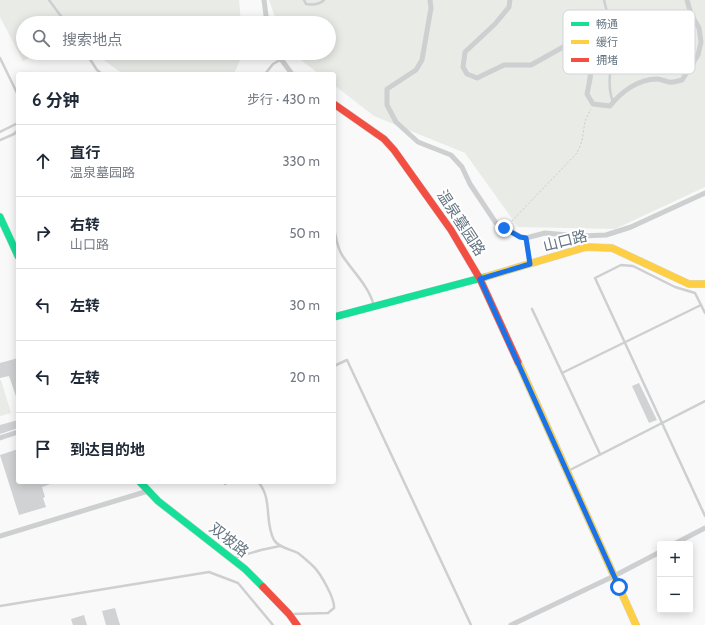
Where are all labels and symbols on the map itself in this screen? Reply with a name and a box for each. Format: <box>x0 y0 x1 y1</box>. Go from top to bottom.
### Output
legend <box>563 10 695 74</box>
text: 畅通 <box>596 17 618 31</box>
text: 缓行 <box>596 35 618 49</box>
text: 拥堵 <box>596 53 618 67</box>
street label: 温泉墓园路 <box>433 187 489 259</box>
route end <box>495 219 513 237</box>
street label: 山口路 <box>541 227 589 255</box>
street label: 双坡路 <box>206 519 252 561</box>
route start <box>610 578 628 596</box>

